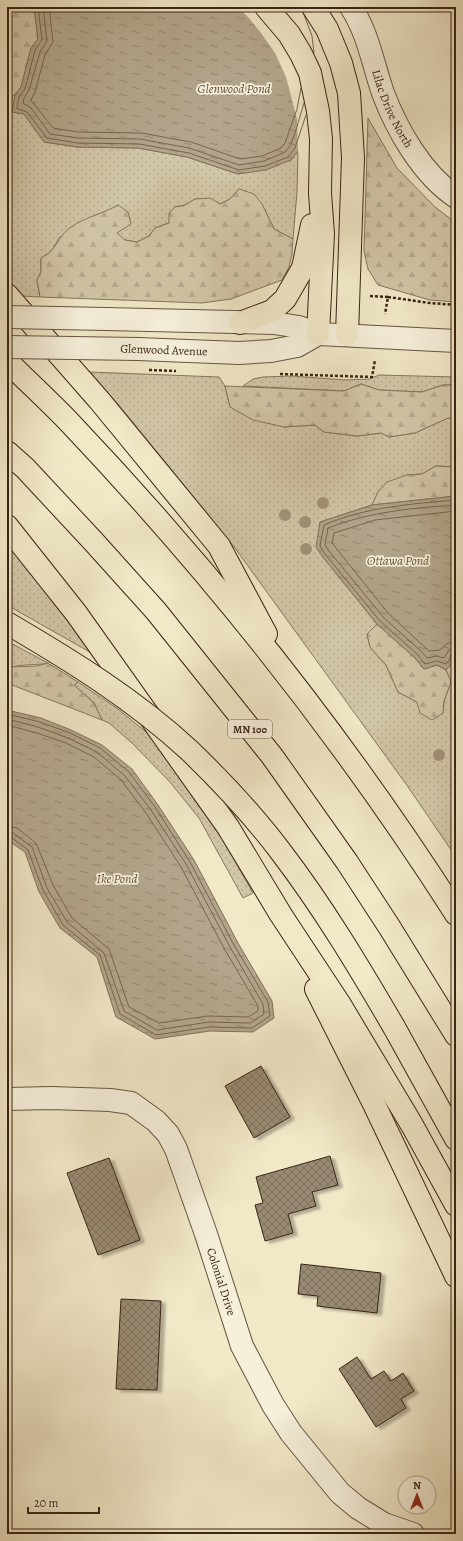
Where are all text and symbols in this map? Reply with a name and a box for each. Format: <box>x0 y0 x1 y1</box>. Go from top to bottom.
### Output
street label: Lilac Drive North <box>368 68 417 151</box>
water label: Glenwood Pond <box>197 80 271 97</box>
street label: Glenwood Avenue <box>120 340 208 360</box>
water label: Ottawa Pond <box>367 552 429 569</box>
road number: MN 100 <box>228 720 272 738</box>
water label: Ike Pond <box>97 870 137 887</box>
street label: Colonial Drive <box>203 1246 240 1318</box>
north arrow <box>397 1475 437 1515</box>
text: N <box>413 1478 421 1493</box>
scale bar <box>28 1489 99 1515</box>
text: 20 m <box>34 1495 58 1511</box>

